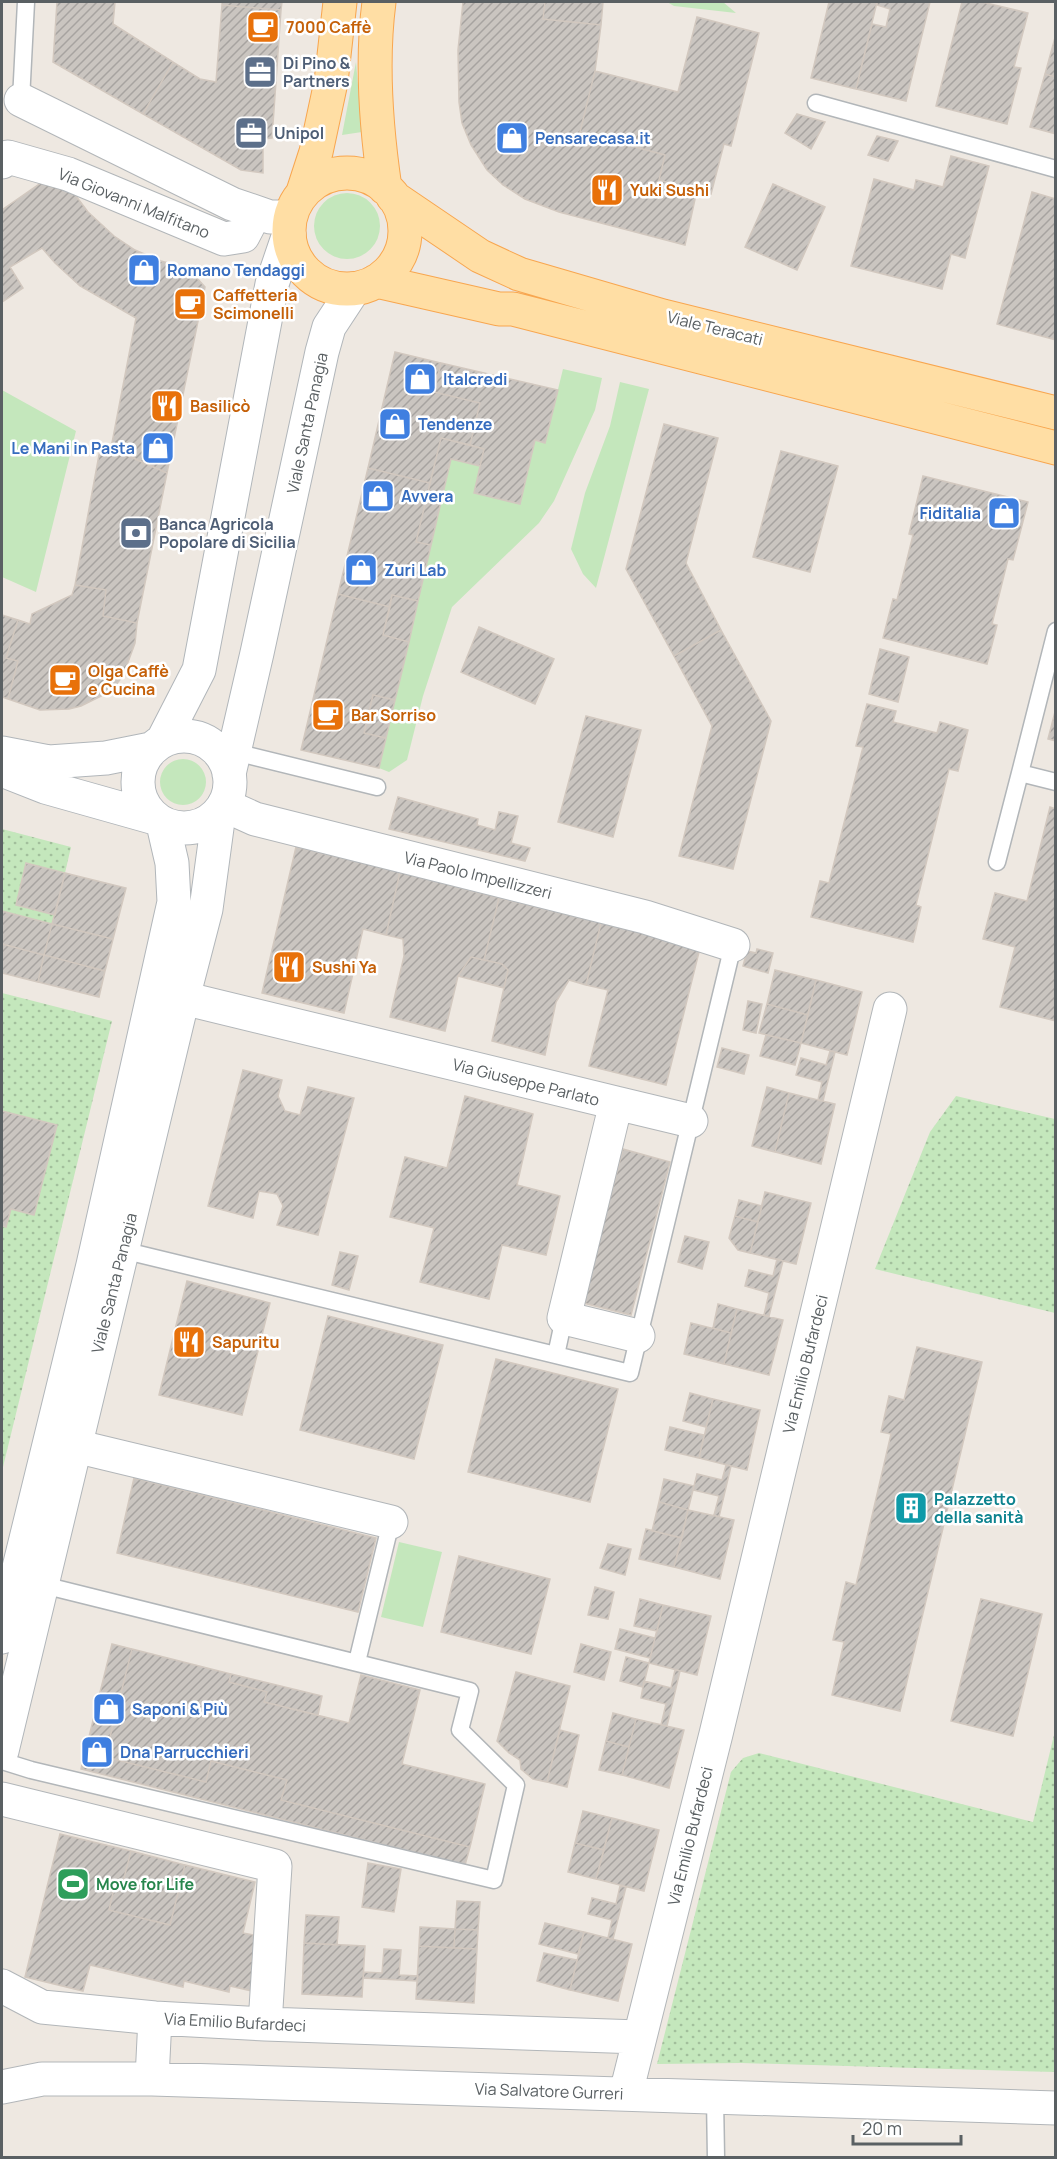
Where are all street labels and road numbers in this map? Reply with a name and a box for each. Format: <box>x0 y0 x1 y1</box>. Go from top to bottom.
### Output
street label: Via Giovanni Malfitano <box>55 163 213 243</box>
street label: Viale Teracati <box>665 305 765 351</box>
street label: Viale Santa Panagia <box>281 350 333 496</box>
street label: Via Paolo Impellizzeri <box>402 846 554 904</box>
street label: Via Giuseppe Parlato <box>450 1053 602 1111</box>
street label: Viale Santa Panagia <box>86 1211 142 1355</box>
street label: Via Emilio Bufardeci <box>777 1292 833 1436</box>
street label: Via Emilio Bufardeci <box>662 1764 718 1908</box>
street label: Via Emilio Bufardeci <box>163 2007 307 2037</box>
street label: Via Salvatore Gurreri <box>474 2077 624 2105</box>

